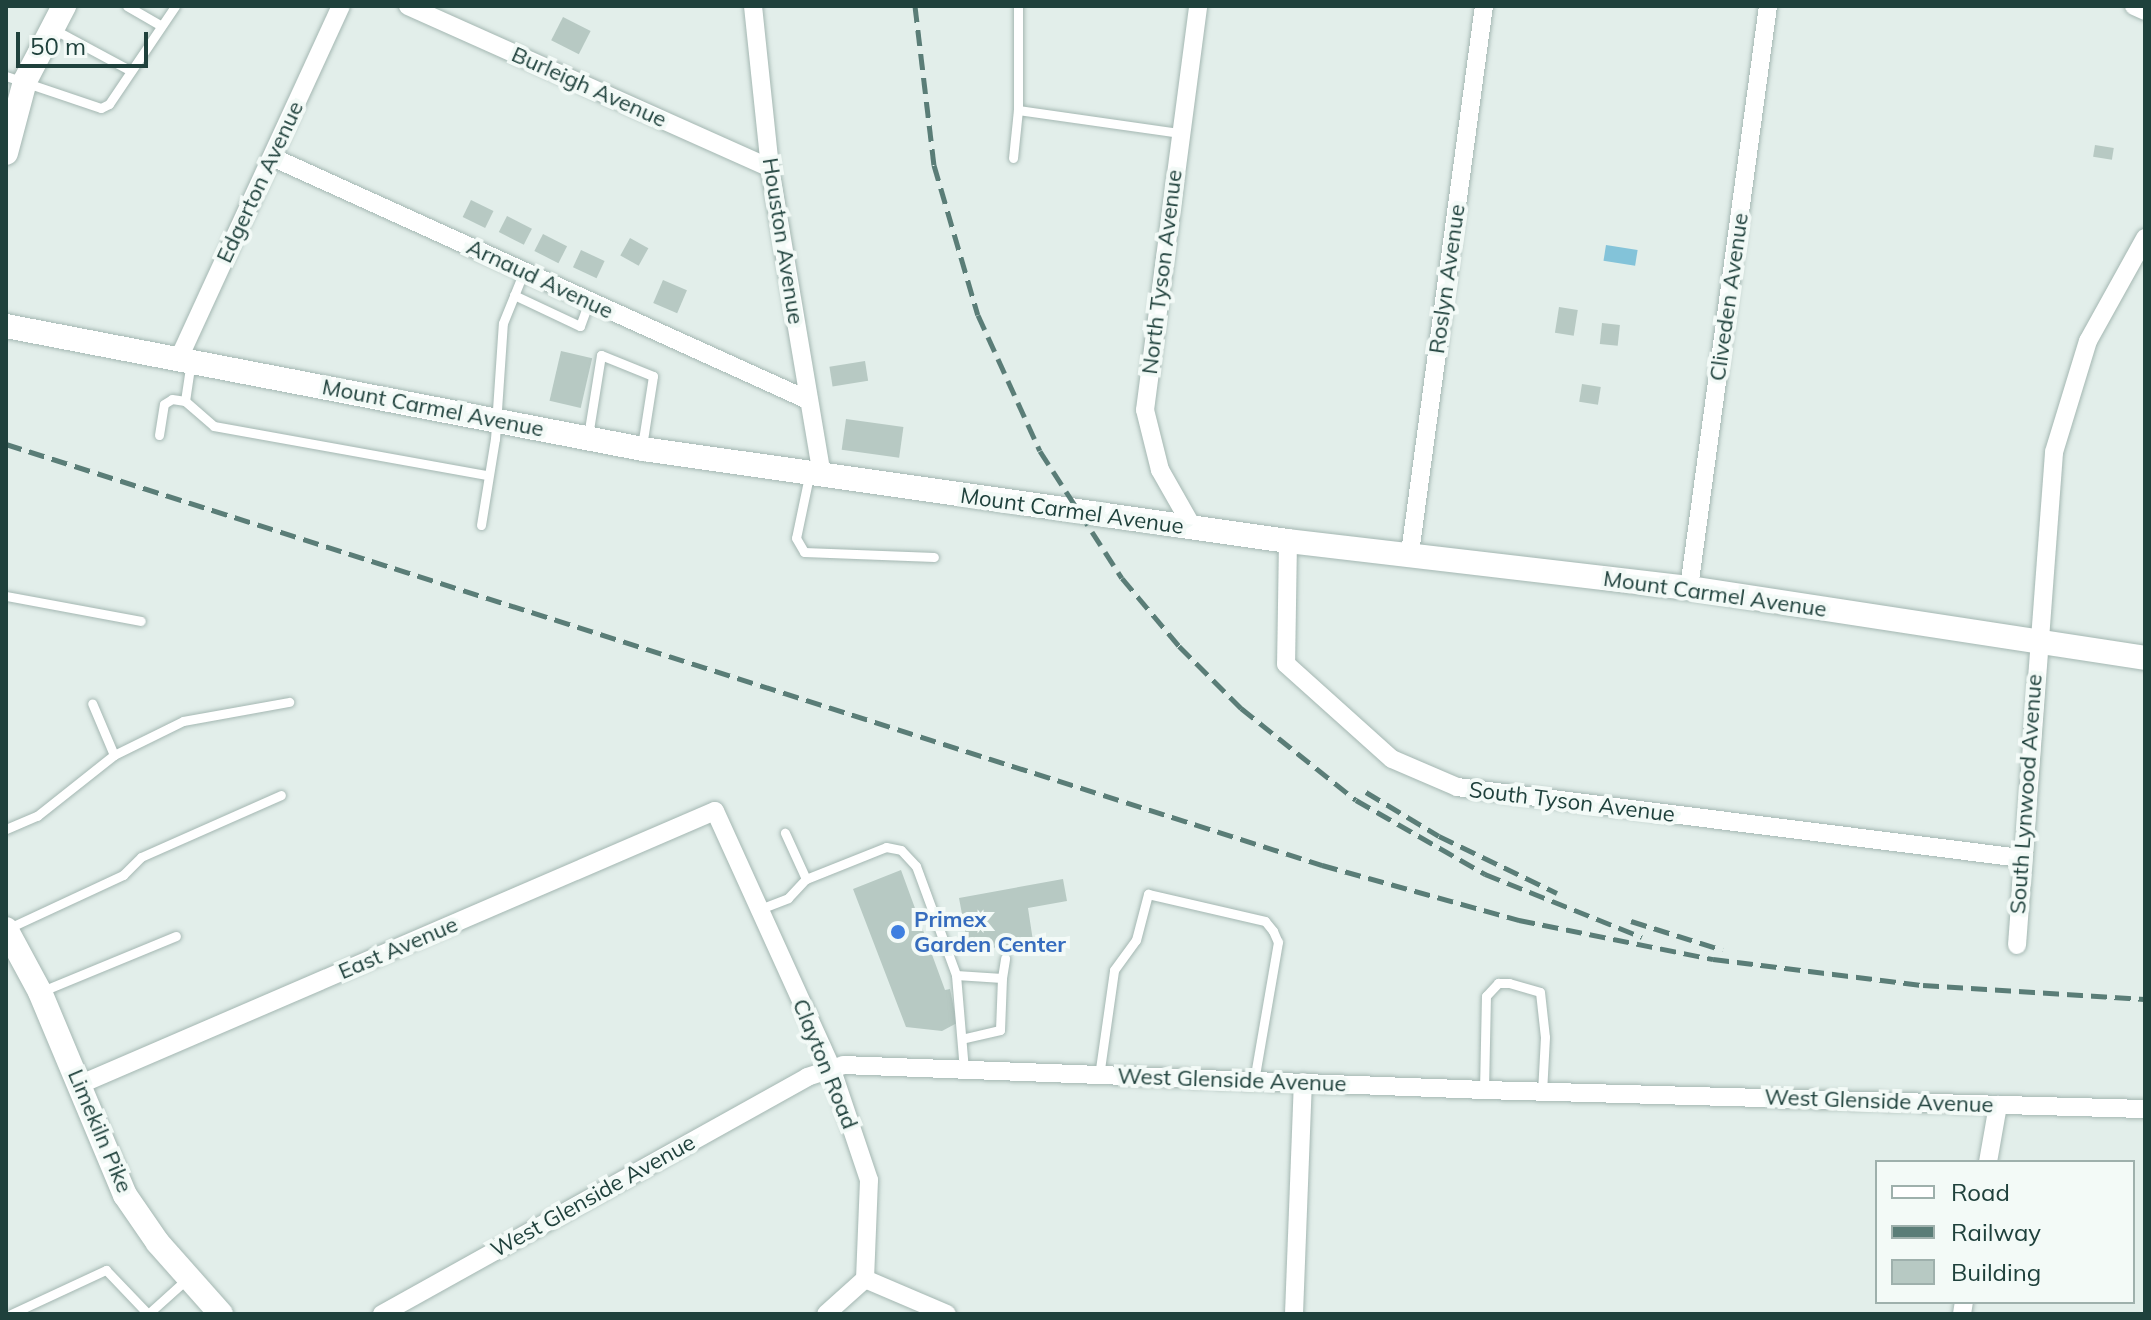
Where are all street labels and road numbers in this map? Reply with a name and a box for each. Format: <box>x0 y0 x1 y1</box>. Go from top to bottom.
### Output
street label: Burleigh Avenue <box>508 41 670 133</box>
street label: Edgerton Avenue <box>211 97 309 267</box>
street label: Houston Avenue <box>757 156 809 326</box>
street label: North Tyson Avenue <box>1136 168 1188 376</box>
street label: Roslyn Avenue <box>1423 203 1471 355</box>
street label: Cliveden Avenue <box>1704 211 1754 383</box>
street label: Arnaud Avenue <box>463 234 617 324</box>
street label: Mount Carmel Avenue <box>320 374 546 442</box>
street label: Mount Carmel Avenue <box>959 482 1185 540</box>
street label: Mount Carmel Avenue <box>1602 565 1828 623</box>
street label: South Lynwood Avenue <box>2004 673 2048 915</box>
street label: South Tyson Avenue <box>1468 776 1676 828</box>
street label: East Avenue <box>334 911 462 985</box>
street label: Clayton Road <box>787 995 863 1133</box>
street label: West Glenside Avenue <box>1117 1063 1347 1097</box>
street label: Limekiln Pike <box>62 1065 138 1197</box>
street label: West Glenside Avenue <box>1764 1084 1994 1118</box>
street label: West Glenside Avenue <box>486 1129 700 1263</box>

